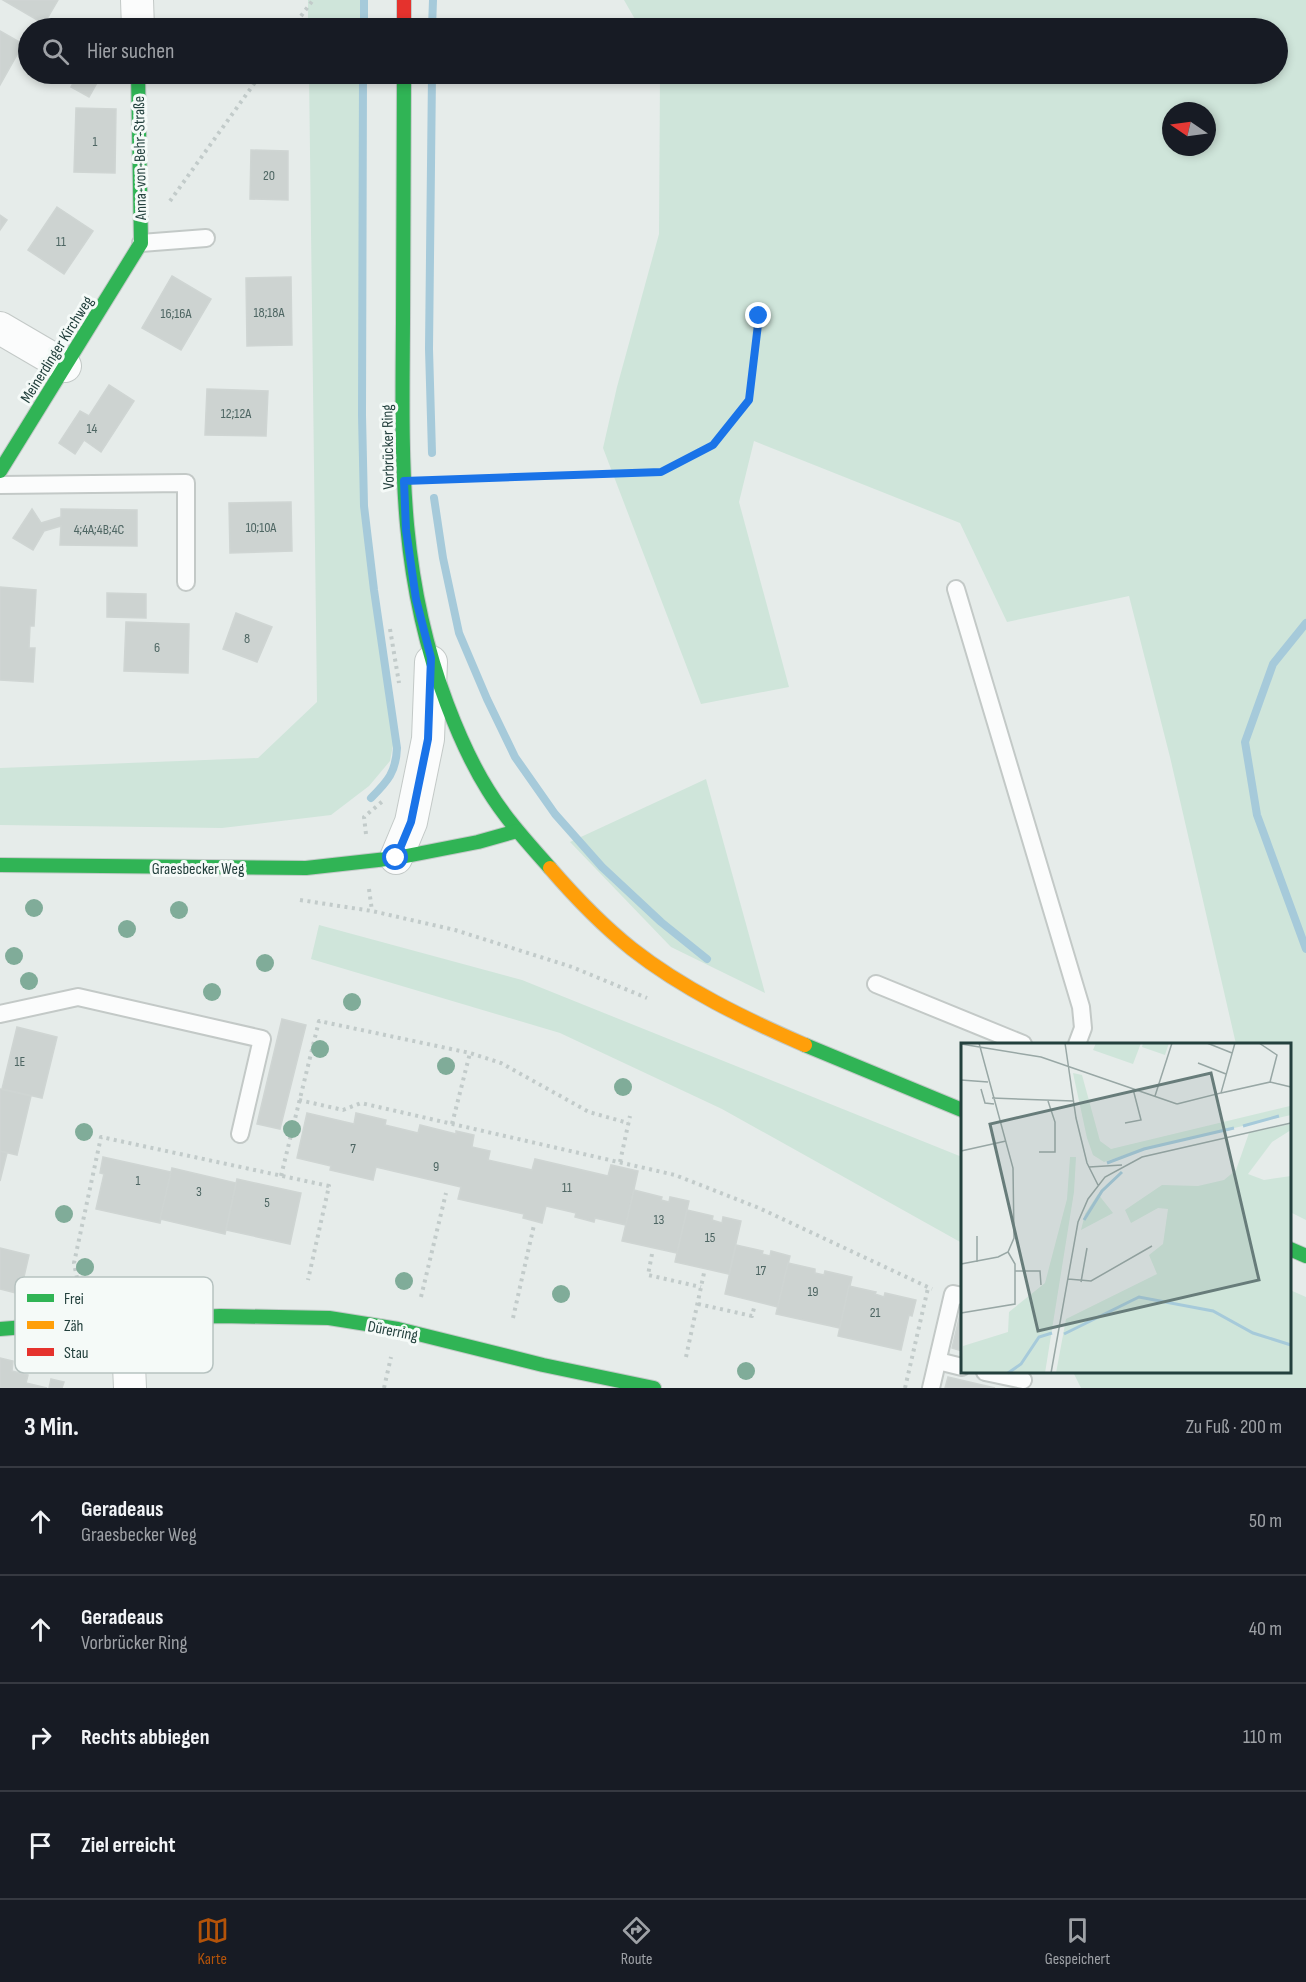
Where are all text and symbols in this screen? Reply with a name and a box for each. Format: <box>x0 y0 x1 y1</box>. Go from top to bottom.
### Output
search box <box>18 18 1288 84</box>
icon: search <box>39 35 72 68</box>
text: Hier suchen <box>87 38 175 65</box>
street label: Anna-von-Behr-Straße <box>130 96 151 221</box>
north arrow <box>1162 102 1216 156</box>
house number: 1 <box>93 133 98 150</box>
house number: 20 <box>263 167 275 184</box>
house number: 11 <box>56 233 66 250</box>
street label: Meinerdinger Kirchweg <box>17 293 98 407</box>
route end <box>745 302 771 328</box>
house number: 18;18A <box>254 304 285 321</box>
house number: 16;16A <box>161 305 192 322</box>
street label: Vorbrücker Ring <box>378 404 399 490</box>
house number: 12;12A <box>221 405 252 422</box>
house number: 14 <box>87 420 98 437</box>
house number: 10;10A <box>246 519 277 536</box>
house number: 4;4A;4B;4C <box>74 521 125 538</box>
house number: 8 <box>244 630 250 647</box>
house number: 6 <box>154 639 160 656</box>
route start <box>382 844 408 870</box>
street label: Graesbecker Weg <box>152 860 244 879</box>
inset map <box>961 1043 1291 1373</box>
house number: 1E <box>15 1053 26 1070</box>
house number: 7 <box>350 1140 356 1157</box>
house number: 9 <box>433 1158 439 1175</box>
house number: 1 <box>136 1172 141 1189</box>
house number: 11 <box>562 1179 572 1196</box>
house number: 3 <box>196 1183 202 1200</box>
house number: 5 <box>264 1194 270 1211</box>
house number: 13 <box>654 1211 665 1228</box>
house number: 15 <box>705 1229 716 1246</box>
house number: 17 <box>756 1262 767 1279</box>
legend <box>15 1277 213 1373</box>
house number: 19 <box>807 1283 819 1300</box>
text: Frei <box>64 1290 84 1309</box>
house number: 21 <box>870 1304 880 1321</box>
text: Zäh <box>64 1317 83 1336</box>
street label: Dürerring <box>366 1317 419 1346</box>
text: Stau <box>64 1344 89 1363</box>
text: 3 Min. <box>24 1412 79 1443</box>
text: Zu Fuß · 200 m <box>1186 1415 1282 1439</box>
text: Geradeaus <box>81 1496 164 1523</box>
icon: ahead <box>24 1505 57 1538</box>
text: 50 m <box>1249 1509 1282 1533</box>
text: Graesbecker Weg <box>81 1523 197 1547</box>
text: Geradeaus <box>81 1604 164 1631</box>
icon: ahead <box>24 1613 57 1646</box>
text: 40 m <box>1249 1617 1282 1641</box>
text: Vorbrücker Ring <box>81 1631 188 1655</box>
icon: right <box>24 1721 57 1754</box>
text: Rechts abbiegen <box>81 1724 210 1751</box>
text: 110 m <box>1243 1725 1282 1749</box>
icon: arrive <box>24 1829 57 1862</box>
text: Ziel erreicht <box>81 1832 176 1859</box>
tab: Karte <box>196 1914 229 1969</box>
tab: Route <box>620 1914 653 1969</box>
tab: Gespeichert <box>1045 1914 1110 1969</box>

